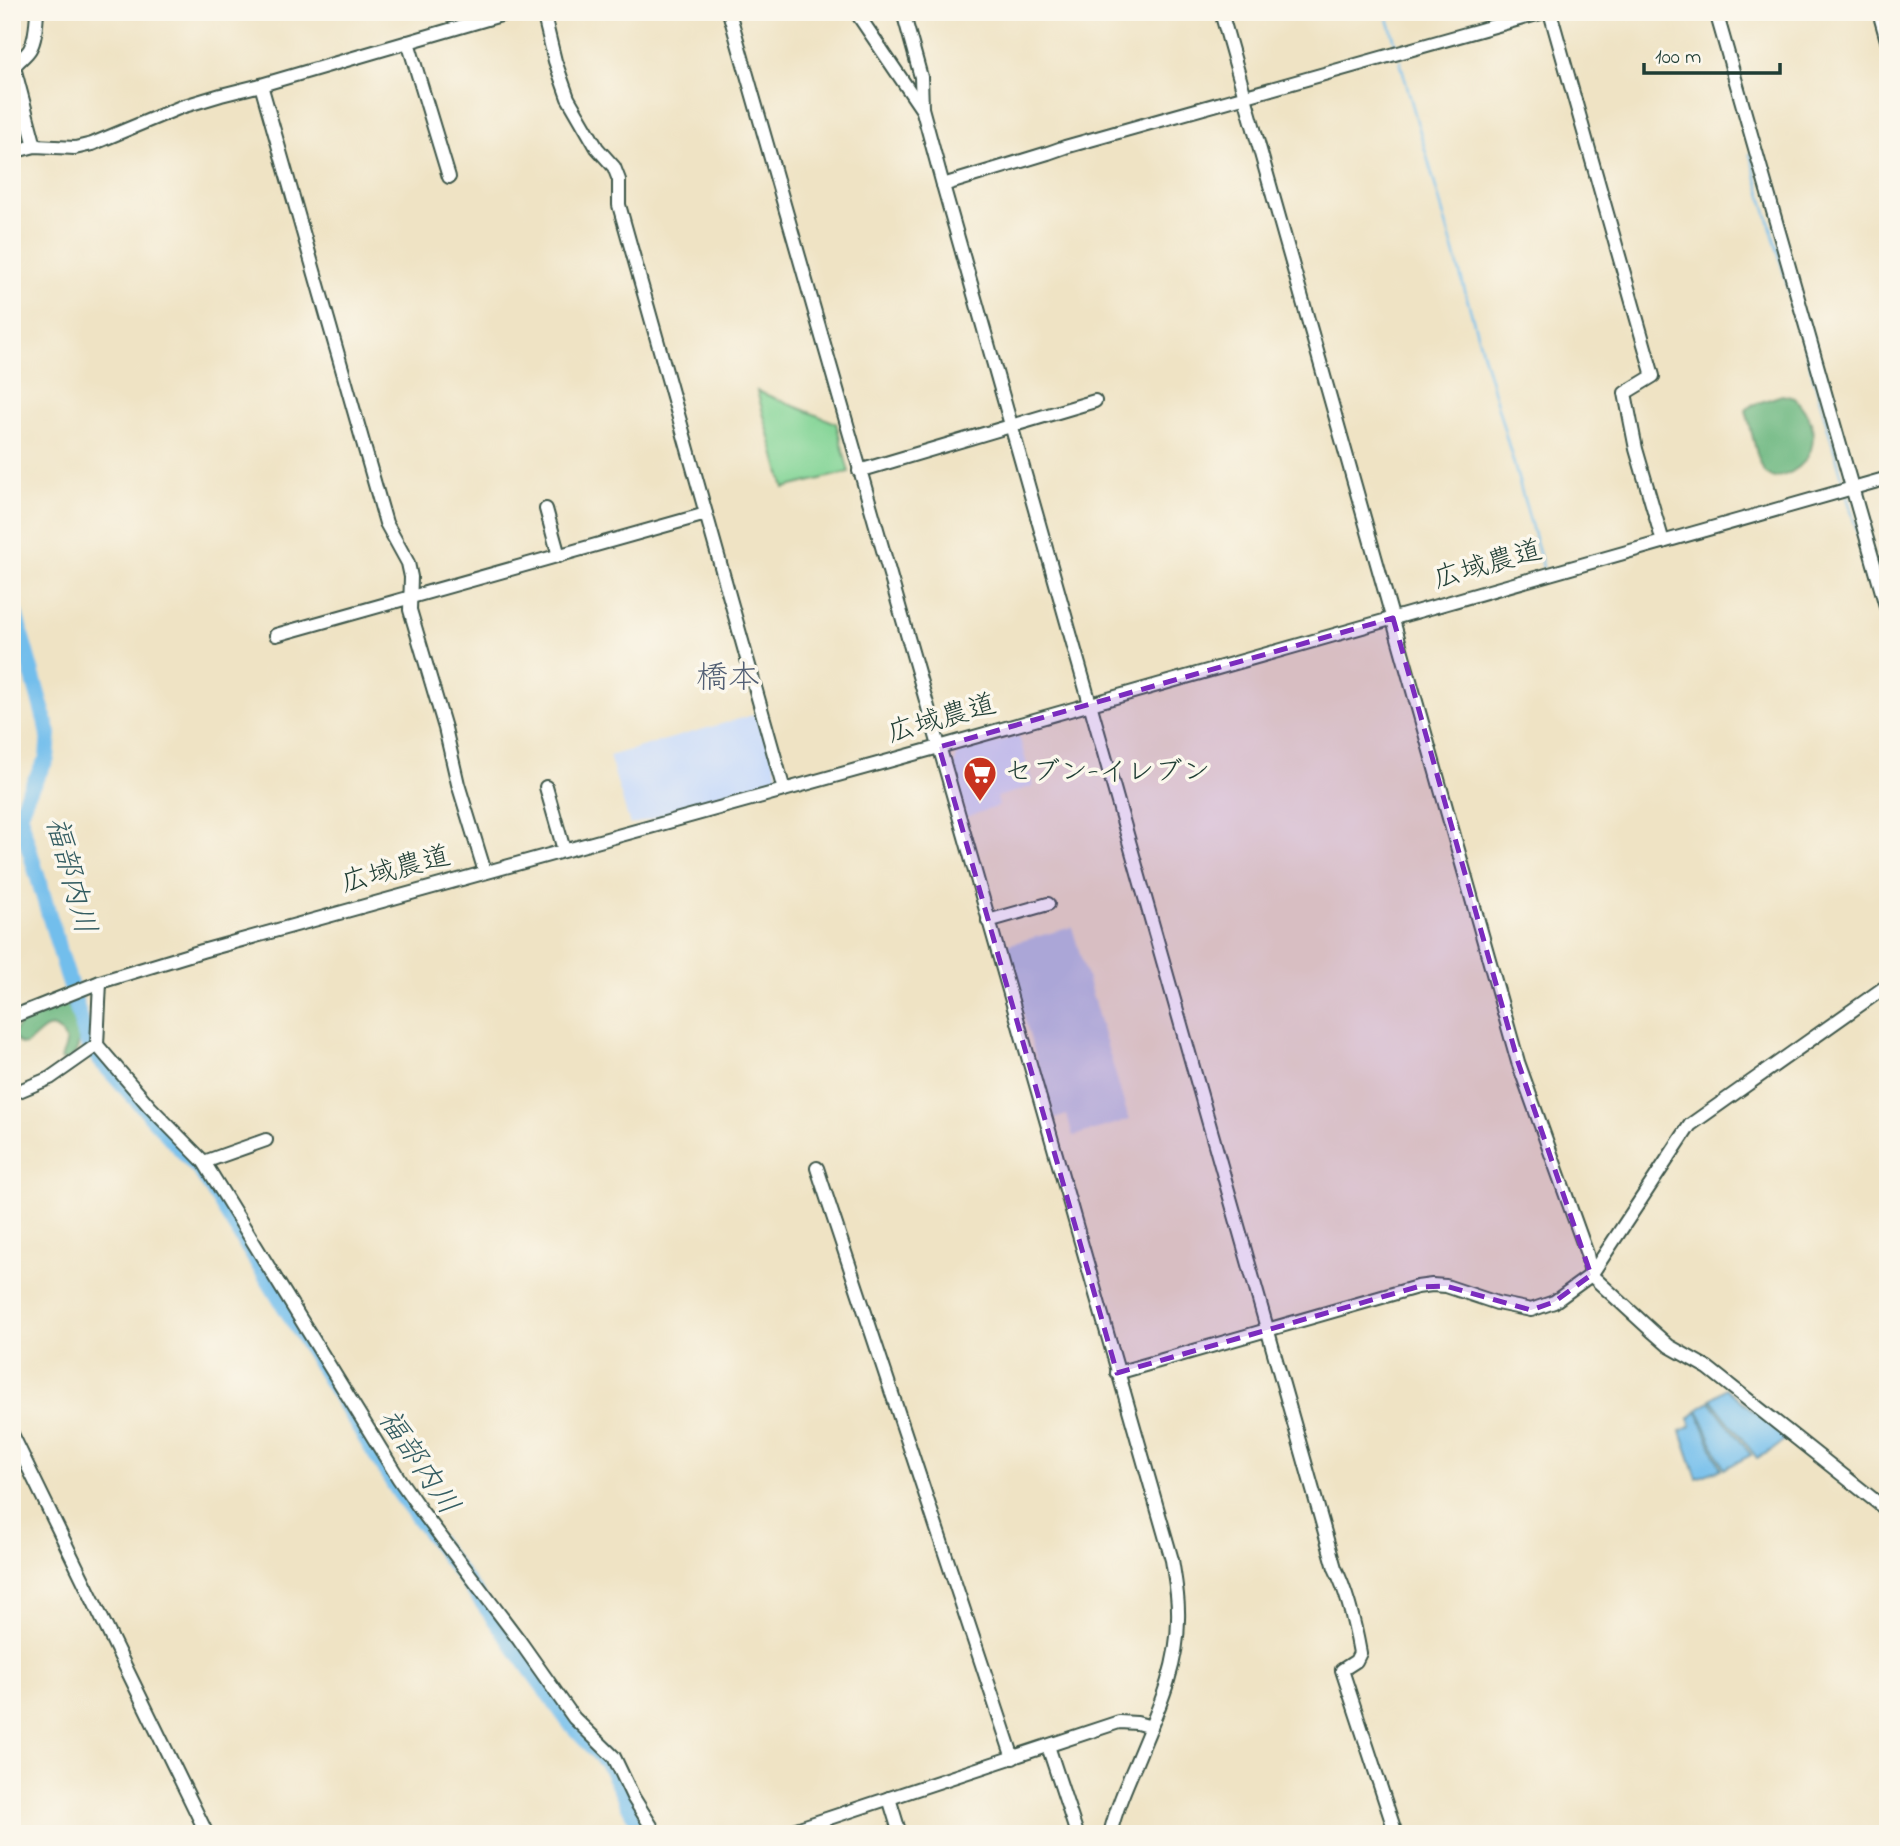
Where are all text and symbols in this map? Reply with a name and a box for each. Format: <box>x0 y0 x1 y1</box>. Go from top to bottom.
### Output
scale bar <box>1644 32 1781 76</box>
text: 100 m <box>1655 43 1701 73</box>
street label: 広域農道 <box>1429 531 1547 601</box>
district label: 橋本 <box>696 656 760 703</box>
street label: 広域農道 <box>883 685 1001 755</box>
place label: セブン-イレブン <box>1004 753 1211 794</box>
supermarket icon: セブン-イレブン <box>961 754 999 803</box>
water label: 福部内川 <box>32 812 106 940</box>
street label: 広域農道 <box>337 837 455 905</box>
water label: 福部内川 <box>365 1401 469 1525</box>

